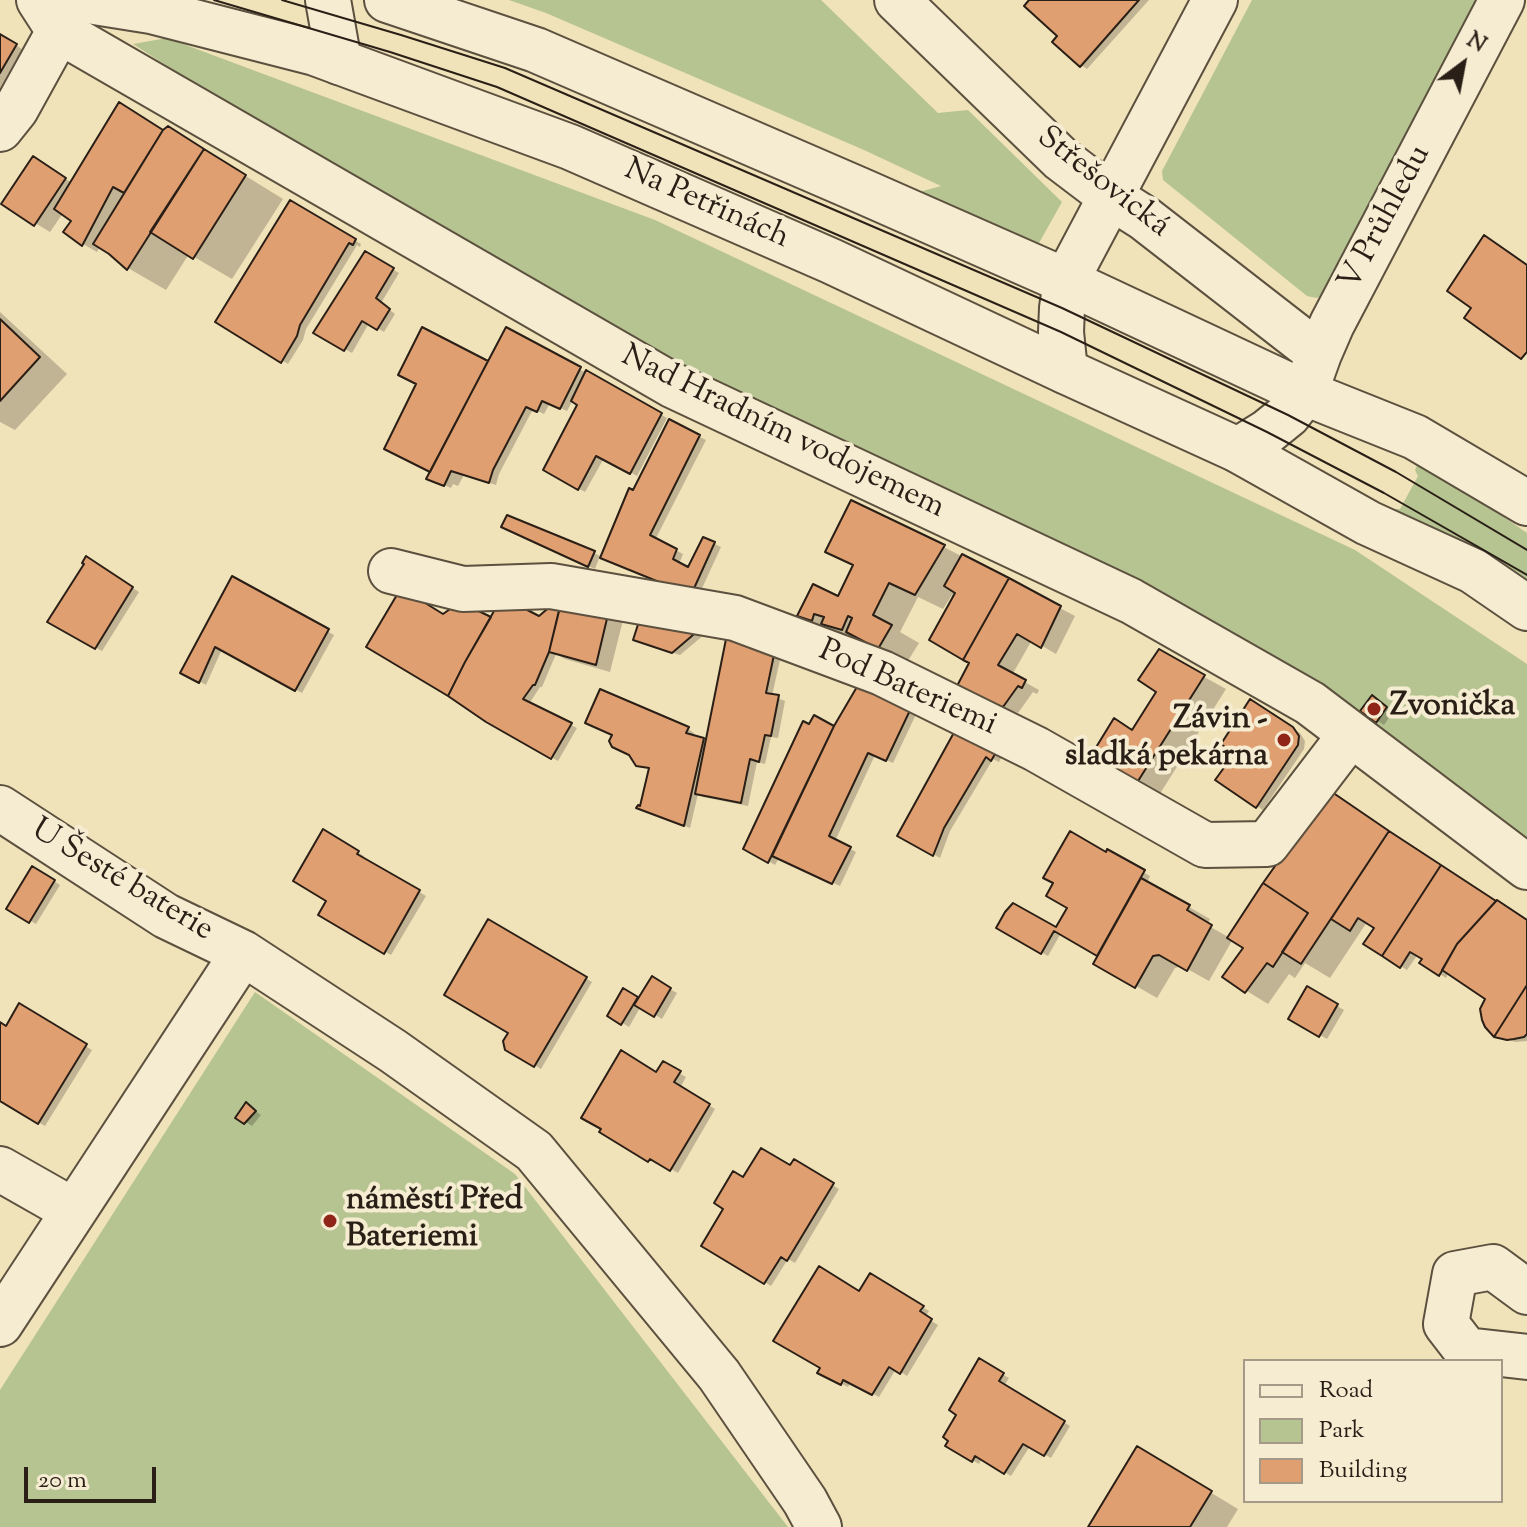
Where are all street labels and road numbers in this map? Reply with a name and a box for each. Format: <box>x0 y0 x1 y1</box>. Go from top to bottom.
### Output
street label: Střešovická <box>1028 120 1176 248</box>
street label: V Průhledu <box>1333 140 1441 298</box>
street label: Na Petřinách <box>617 153 795 259</box>
street label: Nad Hradním vodojemem <box>614 339 950 529</box>
street label: Pod Bateriemi <box>812 634 1002 746</box>
street label: U Šesté baterie <box>23 813 219 951</box>

